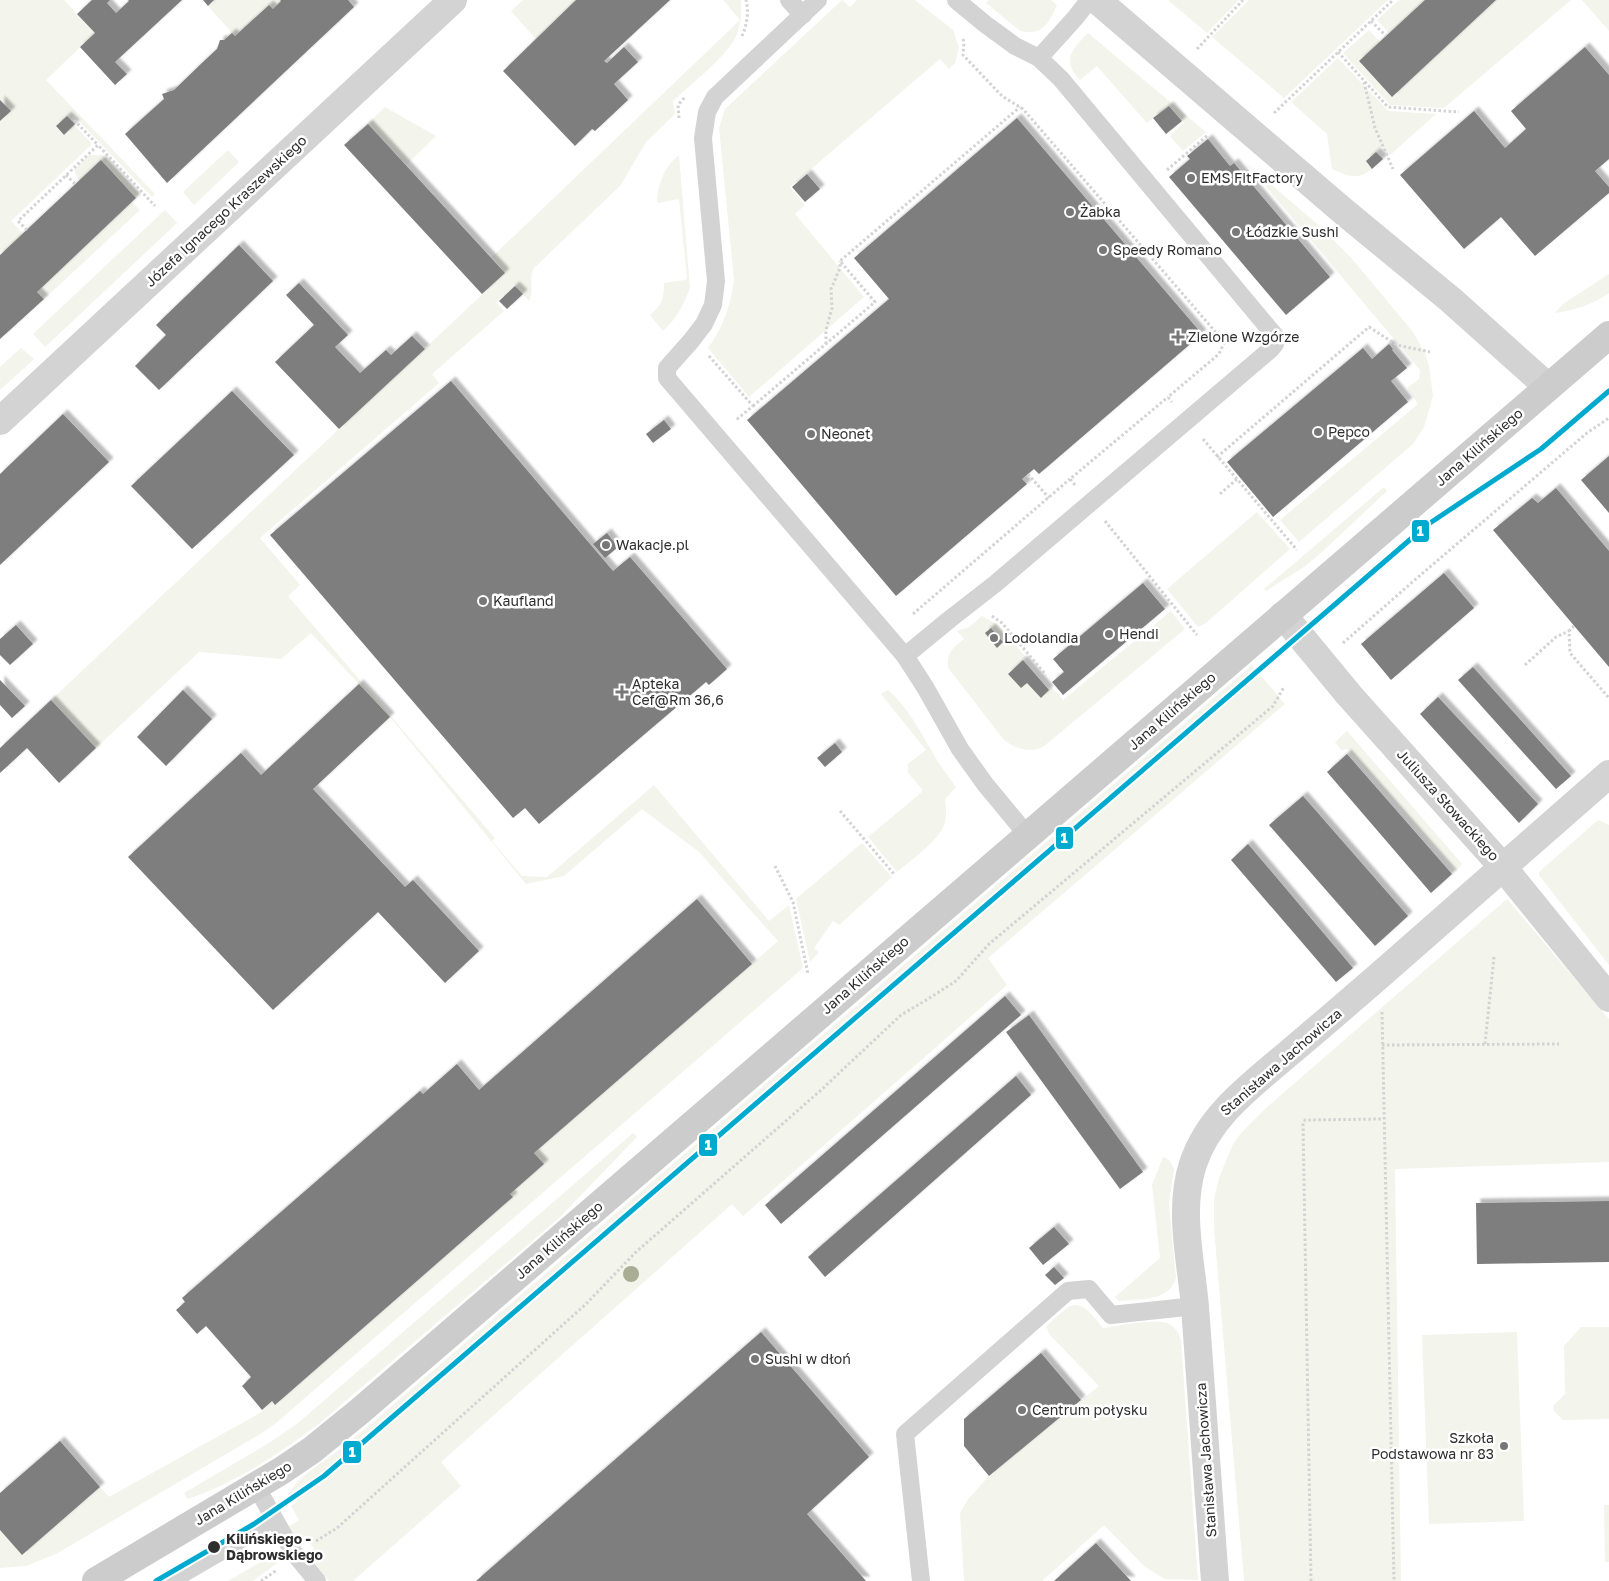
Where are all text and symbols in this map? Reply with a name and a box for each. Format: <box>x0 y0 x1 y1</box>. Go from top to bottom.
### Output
street label: Józefa Ignacego Kraszewskiego <box>141 131 310 290</box>
place label: EMS FitFactory <box>1201 169 1303 186</box>
marker: EMS FitFactory <box>1185 172 1197 184</box>
place label: Żabka <box>1080 203 1121 220</box>
marker: Żabka <box>1064 206 1076 218</box>
place label: Łódzkie Sushi <box>1246 223 1339 240</box>
marker: Łódzkie Sushi <box>1230 226 1242 238</box>
place label: Speedy Romano <box>1113 241 1222 258</box>
marker: Speedy Romano <box>1097 244 1109 256</box>
place label: Zielone Wzgórze <box>1188 328 1299 345</box>
marker: Zielone Wzgórze <box>1172 331 1184 343</box>
street label: Jana Kilińskiego <box>1432 404 1526 489</box>
place label: Pepco <box>1328 423 1370 440</box>
place label: Neonet <box>821 425 871 442</box>
marker: Pepco <box>1312 426 1324 438</box>
marker: Neonet <box>805 428 817 440</box>
line badge: 1 <box>1411 519 1430 543</box>
text: 1 <box>1416 522 1424 539</box>
place label: Wakacje.pl <box>616 536 689 553</box>
marker: Wakacje.pl <box>600 539 612 551</box>
place label: Kaufland <box>493 592 554 609</box>
marker: Kaufland <box>477 595 489 607</box>
place label: Hendi <box>1119 625 1159 642</box>
marker: Hendi <box>1103 628 1115 640</box>
place label: Lodolandia <box>1004 629 1079 646</box>
marker: Lodolandia <box>988 632 1000 644</box>
street label: Jana Kilińskiego <box>1125 668 1219 753</box>
place label: Apteka Cef@Rm 36,6 <box>632 675 724 708</box>
marker: Apteka Cef@Rm 36,6 <box>616 686 628 698</box>
street label: Juliusza Słowackiego <box>1394 745 1503 864</box>
line badge: 1 <box>1055 826 1074 850</box>
text: 1 <box>1060 829 1068 846</box>
street label: Jana Kilińskiego <box>818 932 912 1017</box>
street label: Stanisława Jachowicza <box>1217 1004 1345 1119</box>
line badge: 1 <box>698 1133 718 1157</box>
text: 1 <box>704 1136 712 1153</box>
street label: Jana Kilińskiego <box>512 1197 606 1282</box>
place label: Sushi w dłoń <box>765 1350 851 1367</box>
marker: Sushi w dłoń <box>749 1353 761 1365</box>
street label: Stanisława Jachowicza <box>1192 1382 1219 1538</box>
place label: Centrum połysku <box>1032 1401 1147 1418</box>
marker: Centrum połysku <box>1016 1404 1028 1416</box>
place label: Szkoła Podstawowa nr 83 <box>1371 1429 1494 1462</box>
line badge: 1 <box>342 1440 362 1464</box>
marker: Szkoła Podstawowa nr 83 <box>1498 1440 1510 1452</box>
text: 1 <box>348 1443 356 1460</box>
street label: Jana Kilińskiego <box>191 1457 294 1528</box>
place label: Kilińskiego - Dąbrowskiego <box>226 1530 323 1563</box>
marker: Kilińskiego - Dąbrowskiego <box>206 1539 222 1555</box>

